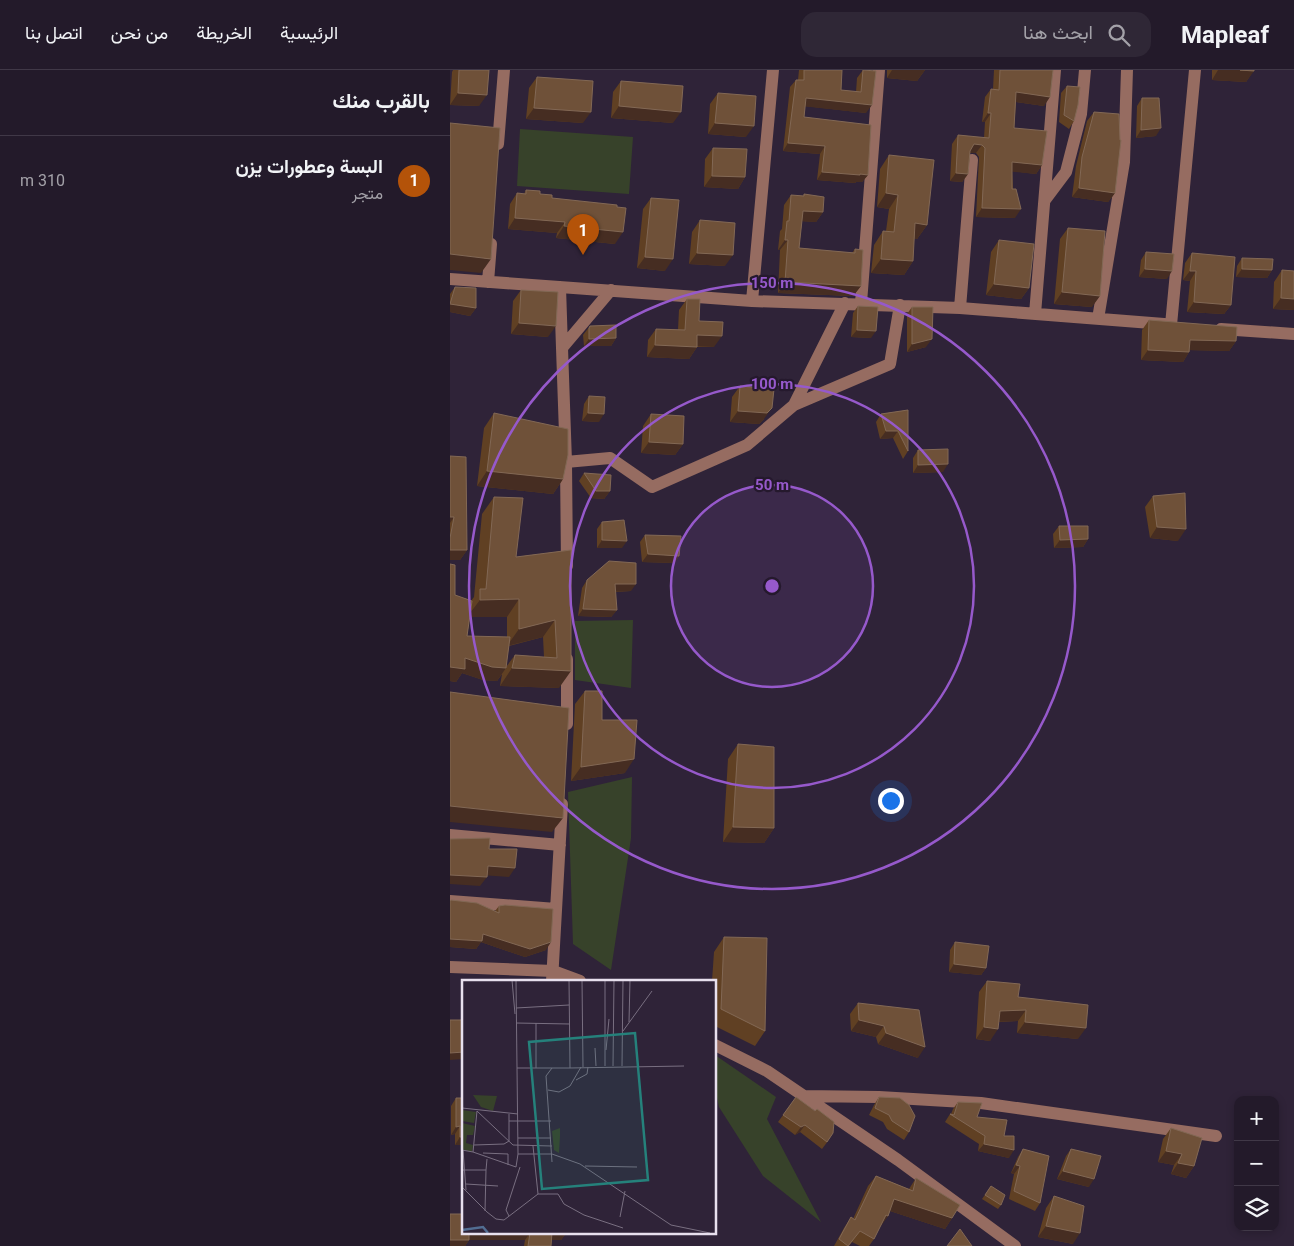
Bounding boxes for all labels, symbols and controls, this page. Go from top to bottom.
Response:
search box [801,12,1151,57]
text: ابحث هنا [1023,21,1093,44]
icon: search [1105,21,1133,49]
text: Mapleaf [1181,21,1269,49]
text: اتصل بنا [25,22,83,43]
text: من نحن [111,22,168,43]
text: الخريطة [196,22,252,43]
text: الرئيسية [280,22,338,43]
text: بالقرب منك [333,89,430,113]
text: البسة وعطورات يزن [235,155,383,178]
text: 310 m [20,171,65,190]
text: 1 [409,171,419,190]
text: متجر [352,184,383,203]
pin: 1 [567,214,599,255]
text: 150 m [751,274,793,292]
text: 100 m [751,375,793,393]
text: 50 m [755,476,789,494]
centre of rings [763,577,781,595]
your location [878,788,904,814]
inset map [462,980,716,1234]
map controls [1234,1096,1279,1231]
button: + [1234,1096,1279,1141]
button: − [1234,1141,1279,1186]
button: layers [1234,1186,1279,1231]

